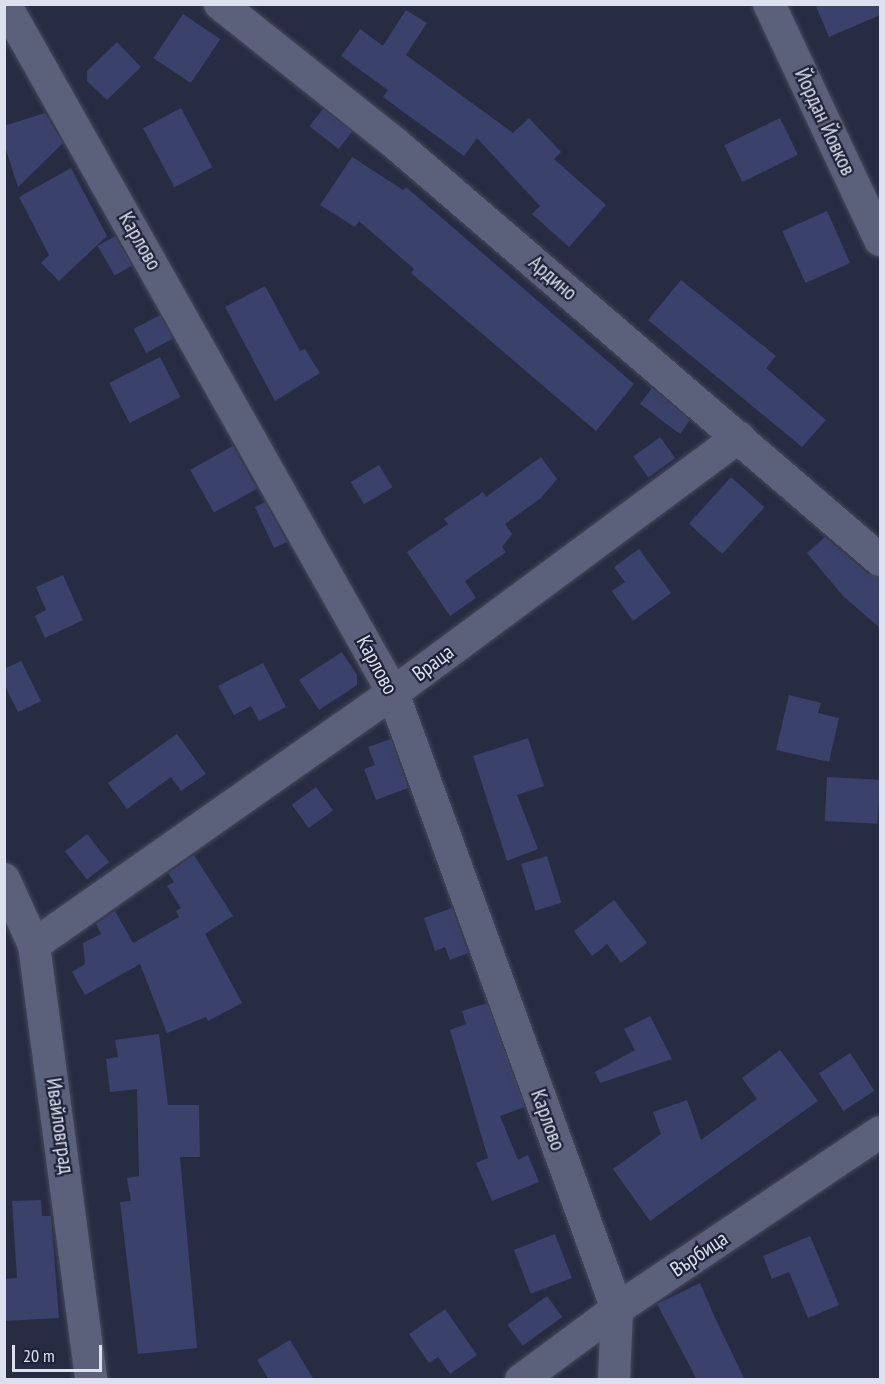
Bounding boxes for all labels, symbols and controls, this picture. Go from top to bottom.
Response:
street label: Йордан Йовков [789,64,861,180]
street label: Карлово [113,207,167,275]
street label: Ардино [524,250,582,306]
street label: Карлово [351,631,403,699]
street label: Враца [407,639,459,687]
street label: Ивайловград [41,1076,79,1176]
street label: Карлово [525,1086,571,1154]
street label: Върбица [666,1226,732,1282]
scale bar [15,1333,105,1371]
text: 20 m [23,1344,55,1367]

